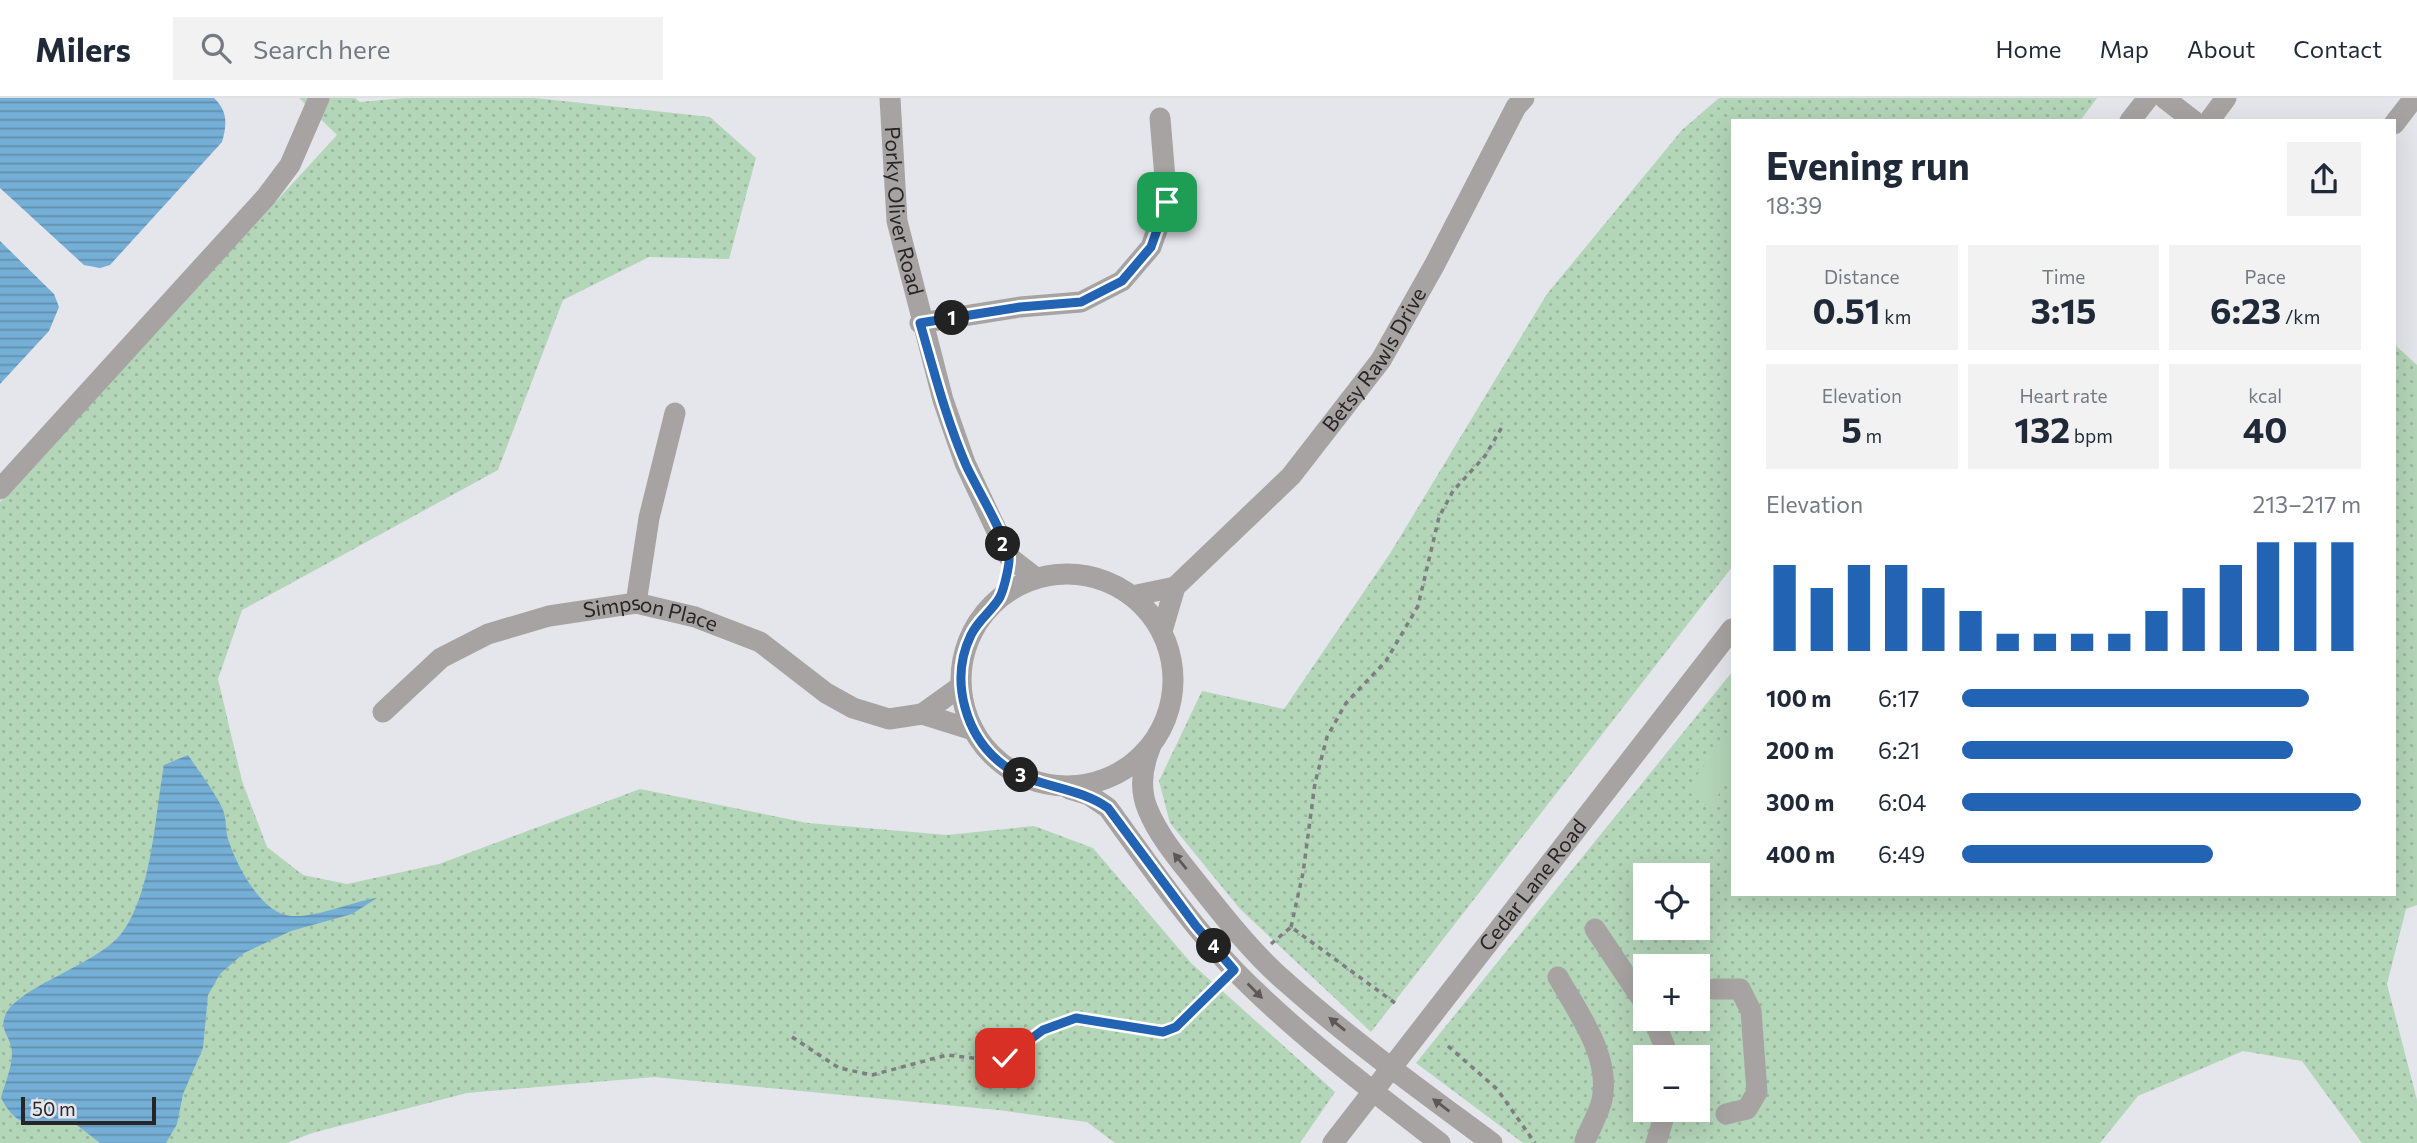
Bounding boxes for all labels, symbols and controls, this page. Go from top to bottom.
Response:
search box [173,17,663,80]
text: Milers [35,28,131,69]
icon: search [197,29,235,67]
text: Search here [253,33,390,64]
text: Home [1996,34,2062,63]
text: Map [2100,34,2149,63]
text: About [2187,34,2255,63]
text: Contact [2293,34,2382,63]
street label: Porky Oliver Road [881,126,930,298]
text: Evening run [1766,141,1970,188]
button: share [2287,142,2361,216]
pin [1137,172,1197,232]
icon: arrive [1148,183,1186,221]
text: 18:39 [1766,191,1822,219]
text: Distance [1824,265,1900,288]
text: Time [2042,265,2085,288]
text: Pace [2245,265,2286,288]
street label: Betsy Rawls Drive [1316,282,1430,436]
text: 0.51 [1812,288,1881,331]
text: 3:15 [2031,288,2096,331]
text: 6:23 [2210,288,2281,331]
pin: 1 [934,300,970,336]
text: km [1881,305,1911,328]
text: /km [2281,305,2320,328]
text: 1 [947,306,956,329]
text: Elevation [1822,384,1902,407]
text: Heart rate [2019,384,2108,407]
text: kcal [2248,384,2282,407]
text: 5 [1842,407,1862,450]
text: 132 [2014,407,2070,450]
text: 40 [2243,407,2288,450]
text: m [1862,424,1882,447]
text: bpm [2070,424,2113,447]
text: Elevation [1766,490,1863,518]
text: 213–217 m [2253,490,2361,518]
pin: 2 [986,526,1020,562]
text: 2 [997,532,1008,555]
street label: Simpson Place [581,588,722,636]
text: 100 m [1766,684,1831,712]
text: 6:17 [1878,684,1919,712]
text: 200 m [1766,736,1834,764]
text: 6:21 [1878,736,1920,764]
pin: 3 [1004,758,1038,792]
text: 3 [1015,763,1026,786]
text: 300 m [1766,788,1834,816]
text: 6:04 [1878,788,1926,816]
street label: Cedar Lane Road [1473,814,1591,956]
text: 400 m [1766,840,1835,868]
text: 6:49 [1878,840,1925,868]
one-way arrow [1173,852,1188,869]
map controls [1633,863,1710,1122]
button: locate [1633,863,1710,940]
pin: 4 [1196,928,1232,964]
text: 4 [1208,934,1219,957]
button: + [1633,954,1710,1031]
one-way arrow [1247,982,1263,999]
one-way arrow [1329,1017,1346,1032]
pin [975,1028,1035,1088]
icon: check [986,1039,1024,1077]
button: − [1633,1045,1710,1122]
scale bar [21,1094,156,1126]
text: 50 m [32,1097,76,1120]
one-way arrow [1432,1098,1450,1112]

